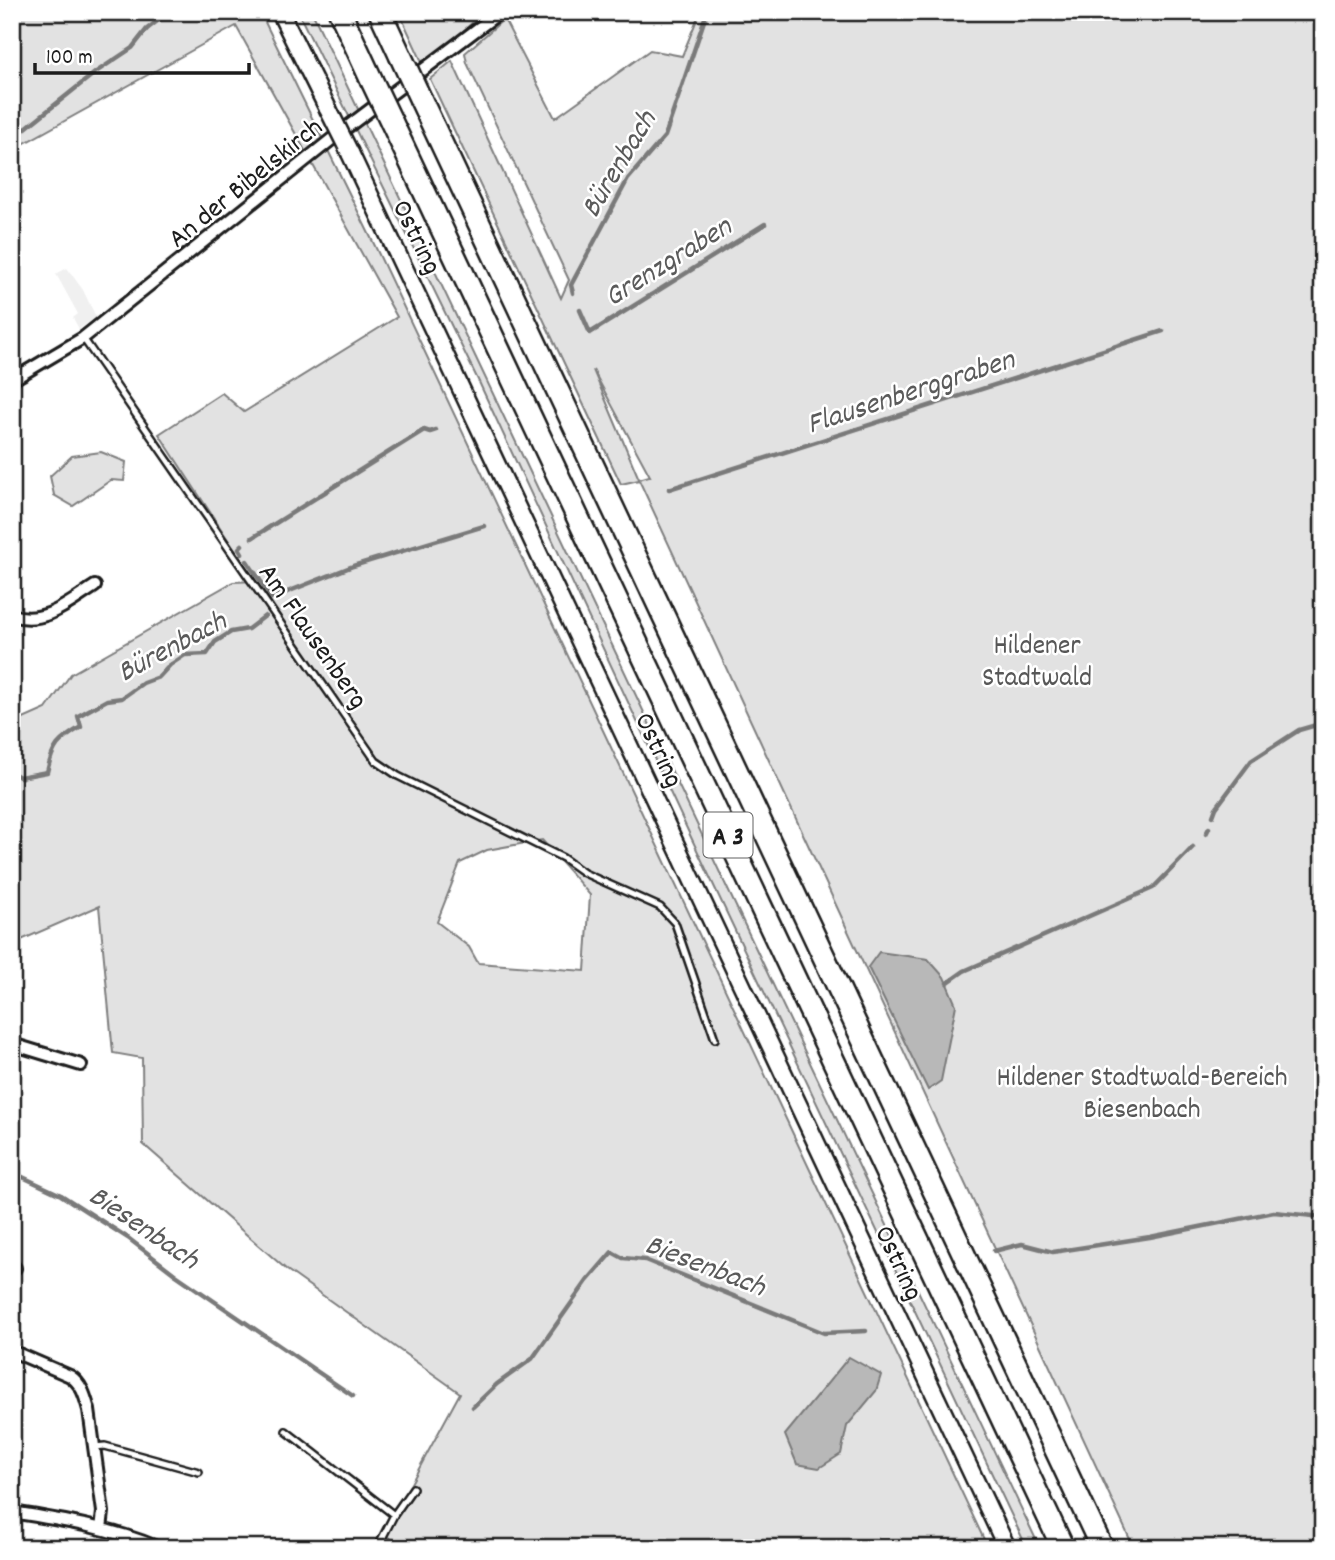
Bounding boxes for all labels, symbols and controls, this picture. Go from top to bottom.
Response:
scale bar [35,32,248,76]
text: 100 m [46,44,93,74]
water label: Bürenbach [572,103,670,227]
street label: An der Bibelskirch [161,110,333,260]
street label: Ostring [379,194,450,282]
water label: Grenzgraben [597,207,742,320]
water label: Flausenberggraben [802,340,1022,448]
street label: Am Flausenberg [246,557,376,719]
water label: Bürenbach [111,602,236,696]
park label: Hildener Stadtwald [982,628,1092,700]
street label: Ostring [622,707,691,795]
road number: A 3 [704,813,752,858]
park label: Hildener Stadtwald-Bereich Biesenbach [997,1060,1287,1132]
water label: Biesenbach [78,1177,208,1283]
street label: Ostring [862,1220,931,1308]
water label: Biesenbach [638,1226,772,1311]

